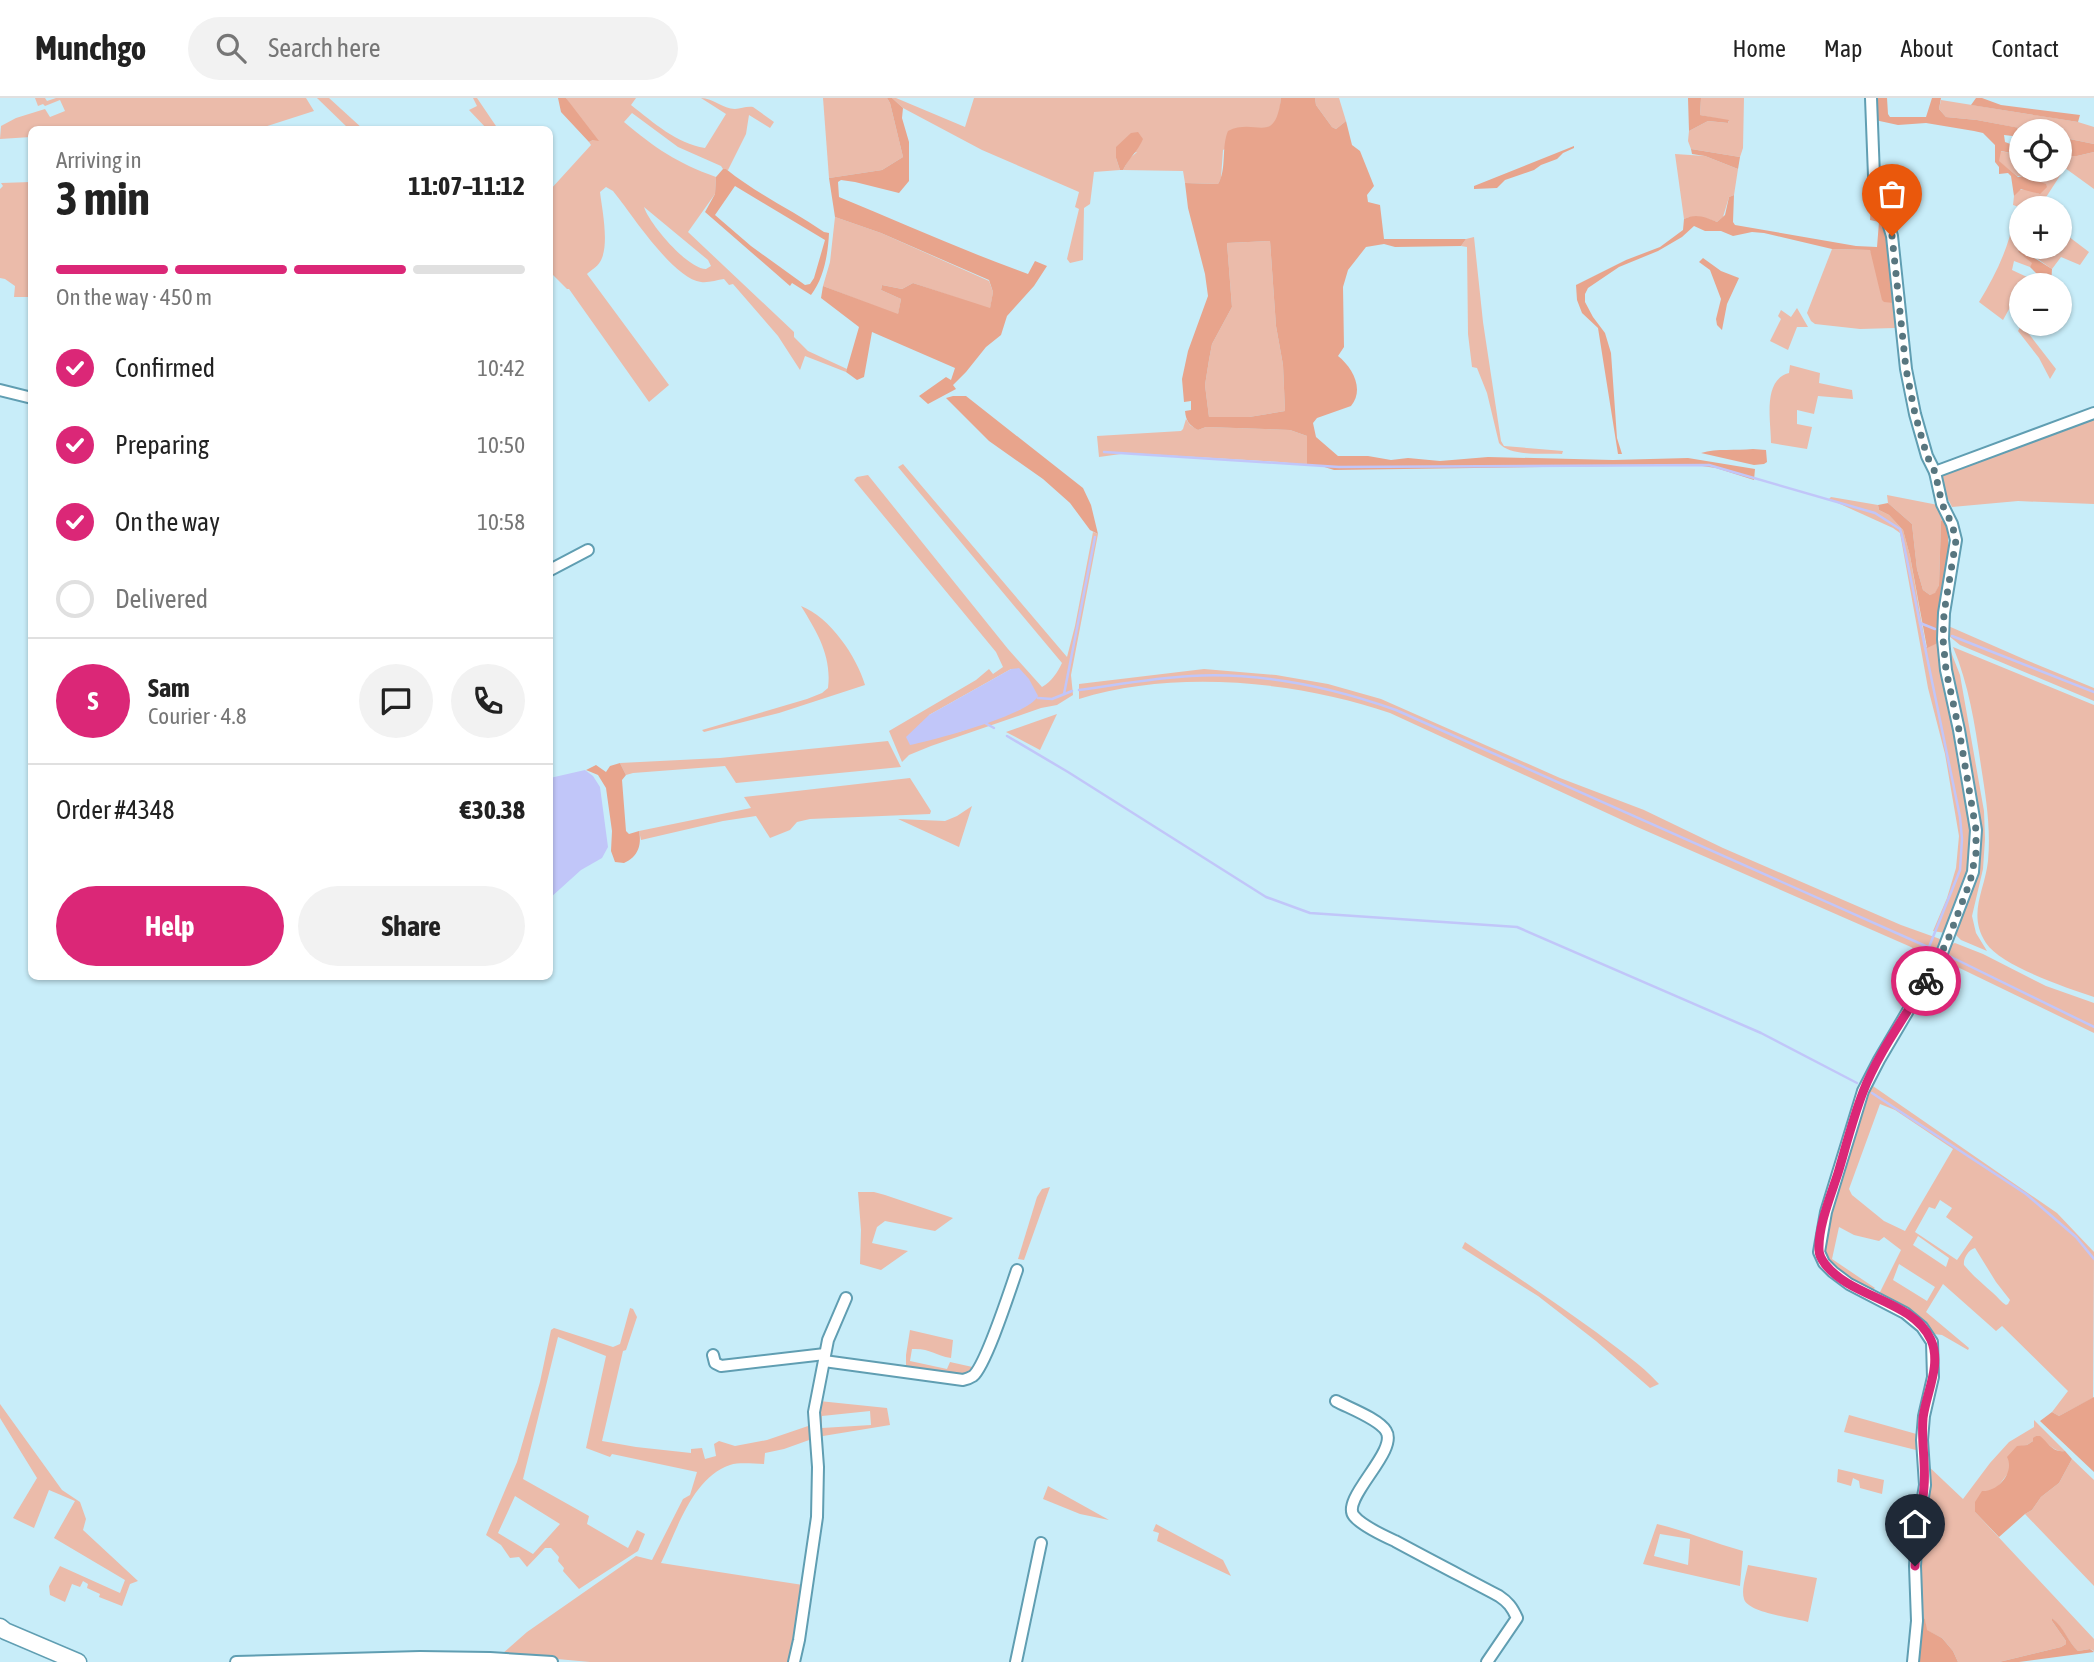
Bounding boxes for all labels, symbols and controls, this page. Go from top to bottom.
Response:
search box [188,17,678,80]
text: Munchgo [35,29,146,67]
icon: search [212,29,250,67]
text: Search here [268,33,380,63]
text: Home [1732,35,1786,62]
text: Map [1824,35,1862,62]
text: About [1900,35,1953,62]
text: Contact [1991,35,2059,62]
map controls [2009,119,2072,336]
button: locate [2009,119,2072,182]
text: Arriving in [56,147,142,173]
pin [1862,164,1922,236]
text: 11:07–11:12 [408,171,525,201]
text: 3 min [56,172,150,225]
icon: bag [1873,175,1911,213]
button: + [2009,196,2072,259]
button: − [2009,273,2072,336]
text: On the way · 450 m [56,284,212,310]
icon: check [56,349,94,387]
text: Confirmed [115,353,215,383]
text: 10:42 [477,355,525,381]
icon: check [56,426,94,464]
text: Preparing [115,430,209,460]
text: 10:50 [477,432,525,458]
icon: check [56,503,94,541]
text: On the way [115,507,220,537]
text: 10:58 [477,509,525,535]
text: Delivered [115,584,208,614]
button: chat [359,664,433,738]
button: phone [451,664,525,738]
text: Sam [148,673,190,703]
text: S [88,686,98,716]
text: Courier · 4.8 [148,703,247,729]
text: Order #4348 [56,795,175,825]
text: €30.38 [460,795,525,825]
button: Help [56,886,284,966]
button: Share [298,886,525,966]
courier [1891,946,1961,1016]
icon: bike [1907,962,1945,1000]
pin [1885,1494,1945,1566]
icon: home [1896,1505,1934,1543]

